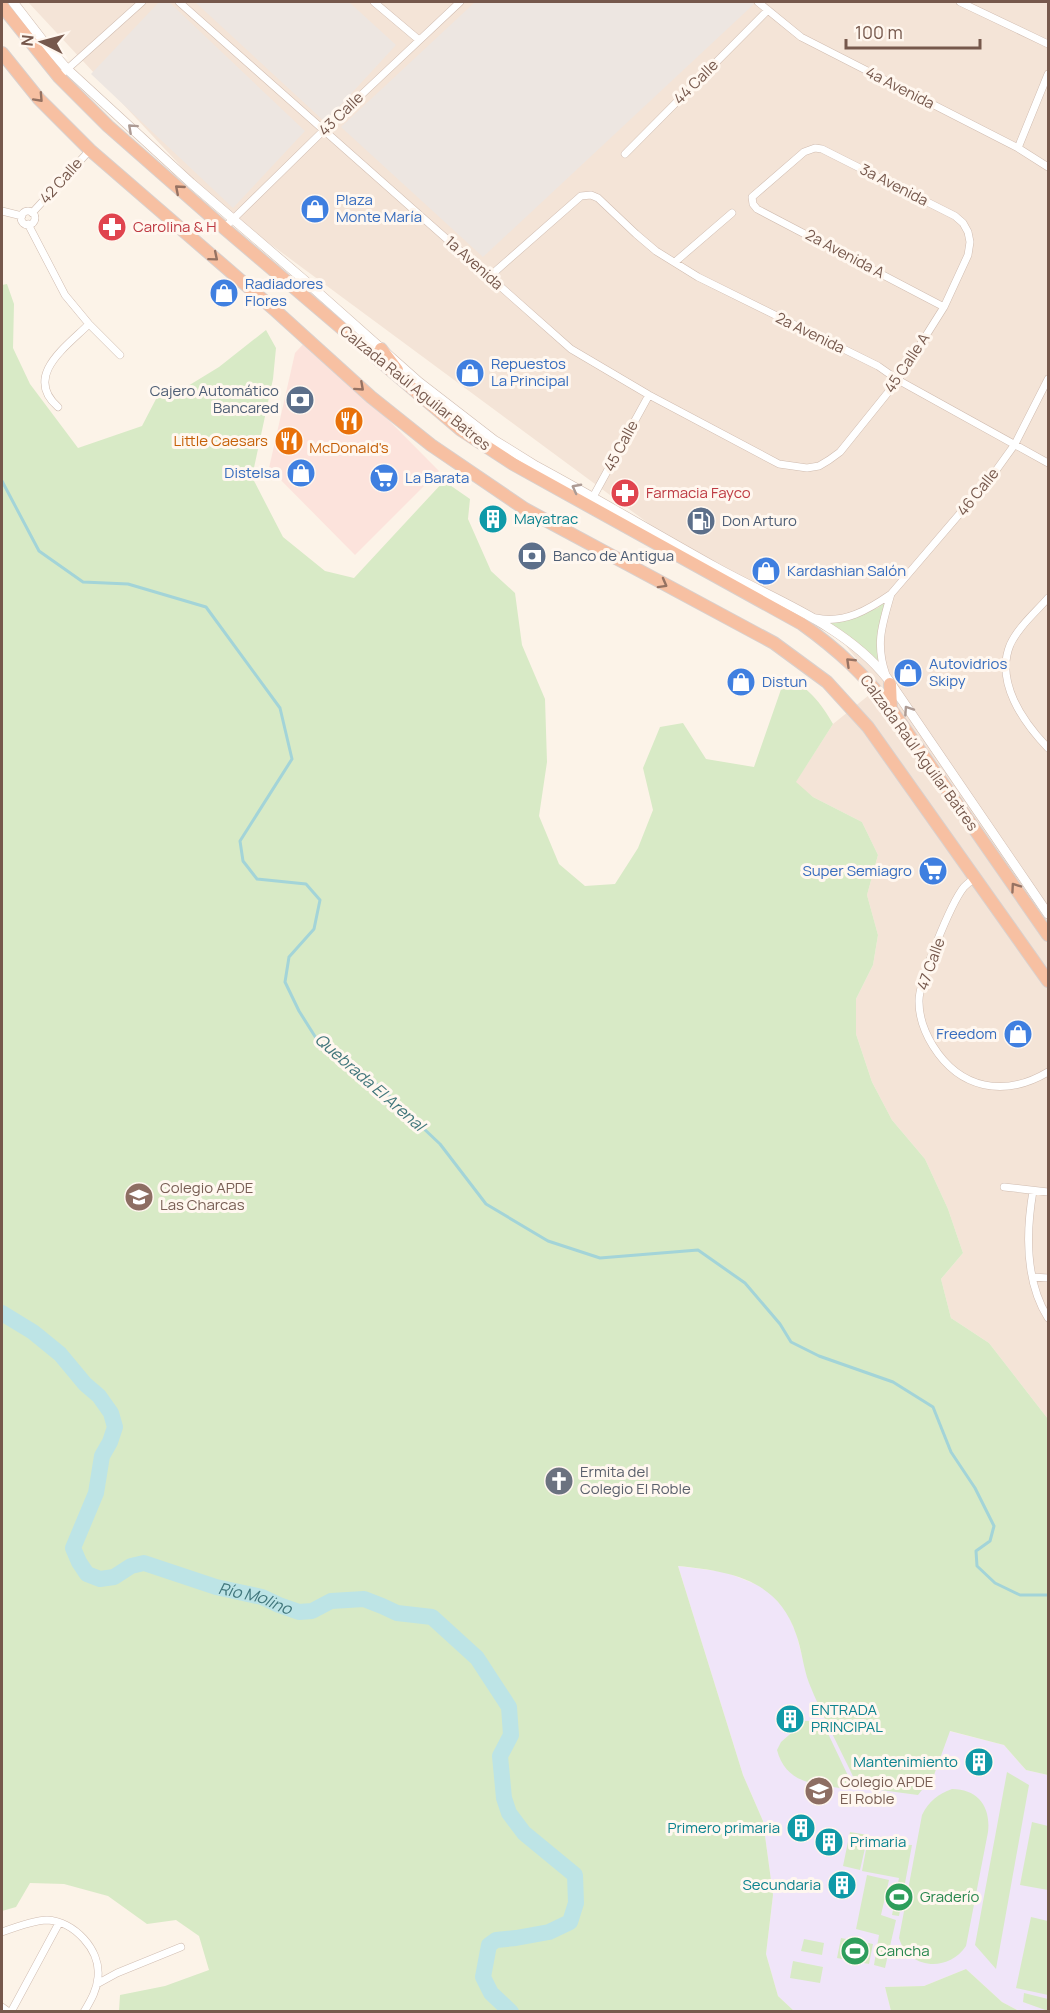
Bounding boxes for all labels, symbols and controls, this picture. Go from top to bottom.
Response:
north arrow [12,12,72,72]
scale bar [846,12,980,50]
text: 100 m [855,20,903,44]
text: N [16,34,39,47]
street label: 44 Calle [669,54,723,109]
street label: 4a Avenida [862,61,938,114]
street label: 43 Calle [314,87,368,140]
one-way arrow [32,92,43,102]
one-way arrow [128,124,138,135]
street label: 42 Calle [34,153,87,208]
street label: 3a Avenida [856,158,932,211]
one-way arrow [175,185,186,196]
place label: Plaza Monte María [336,189,422,227]
shop icon: Plaza Monte María [299,193,331,225]
pharmacy icon: Carolina & H [96,211,128,243]
place label: Carolina & H [133,216,216,237]
street label: 2a Avenida A [802,224,889,283]
street label: 1a Avenida [441,231,508,294]
one-way arrow [207,250,218,261]
place label: Radiadores Flores [245,273,323,311]
shop icon: Radiadores Flores [208,277,240,309]
street label: 2a Avenida [772,307,848,358]
street label: Calzada Raúl Aguilar Batres [336,320,495,455]
street label: 45 Calle A [879,328,935,397]
place label: Repuestos La Principal [491,353,569,391]
shop icon: Repuestos La Principal [454,357,486,389]
place label: Cajero Automático Bancared [150,380,279,418]
one-way arrow [353,380,364,391]
bank icon: Cajero Automático Bancared [284,384,316,416]
restaurant icon: McDonald's [333,405,365,437]
street label: 45 Calle [598,416,643,475]
restaurant icon: Little Caesars [273,425,305,457]
place label: Little Caesars [173,430,268,451]
place label: McDonald's [309,437,389,458]
shop icon: Distelsa [285,457,317,489]
place label: Distelsa [224,462,280,483]
supermarket icon: La Barata [368,462,400,494]
street label: 46 Calle [952,463,1004,520]
place label: La Barata [405,467,469,488]
pharmacy icon: Farmacia Fayco [609,477,641,509]
place label: Farmacia Fayco [646,482,751,503]
one-way arrow [571,483,582,495]
building icon: Mayatrac [477,503,509,535]
fuel station icon: Don Arturo [685,505,717,537]
place label: Mayatrac [514,508,578,529]
place label: Don Arturo [722,510,797,531]
bank icon: Banco de Antigua [516,540,548,572]
place label: Banco de Antigua [553,545,674,566]
shop icon: Kardashian Salón [750,555,782,587]
place label: Kardashian Salón [787,560,906,581]
one-way arrow [657,577,668,588]
place label: Autovidrios Skipy [929,653,1007,691]
shop icon: Autovidrios Skipy [892,657,924,689]
one-way arrow [847,658,857,669]
shop icon: Distun [725,666,757,698]
street label: Calzada Raúl Aguilar Batres [856,670,983,835]
place label: Distun [762,671,807,692]
one-way arrow [904,706,915,717]
supermarket icon: Super Semiagro [917,855,949,887]
place label: Super Semiagro [802,860,912,881]
one-way arrow [1011,882,1022,893]
street label: 47 Calle [911,935,950,993]
shop icon: Freedom [1002,1018,1034,1050]
place label: Freedom [936,1023,997,1044]
water label: Quebrada El Arenal [310,1028,431,1137]
place label: Colegio APDE Las Charcas [160,1177,253,1215]
school or university icon: Colegio APDE Las Charcas [123,1181,155,1213]
place label: Ermita del Colegio El Roble [580,1461,691,1499]
church icon: Ermita del Colegio El Roble [543,1465,575,1497]
water label: Río Molino [216,1577,296,1620]
place label: ENTRADA PRINCIPAL [811,1699,883,1737]
building icon: ENTRADA PRINCIPAL [774,1703,806,1735]
building icon: Mantenimiento [963,1746,995,1778]
place label: Mantenimiento [853,1751,958,1772]
place label: Colegio APDE El Roble [840,1771,933,1809]
school or university icon: Colegio APDE El Roble [803,1775,835,1807]
building icon: Primero primaria [785,1812,817,1844]
place label: Primero primaria [667,1817,780,1838]
building icon: Primaria [813,1826,845,1858]
place label: Primaria [850,1831,906,1852]
building icon: Secundaria [826,1869,858,1901]
place label: Secundaria [742,1874,821,1895]
sports icon: Graderío [883,1881,915,1913]
place label: Graderío [920,1886,980,1907]
sports icon: Cancha [839,1935,871,1967]
place label: Cancha [876,1940,929,1961]

